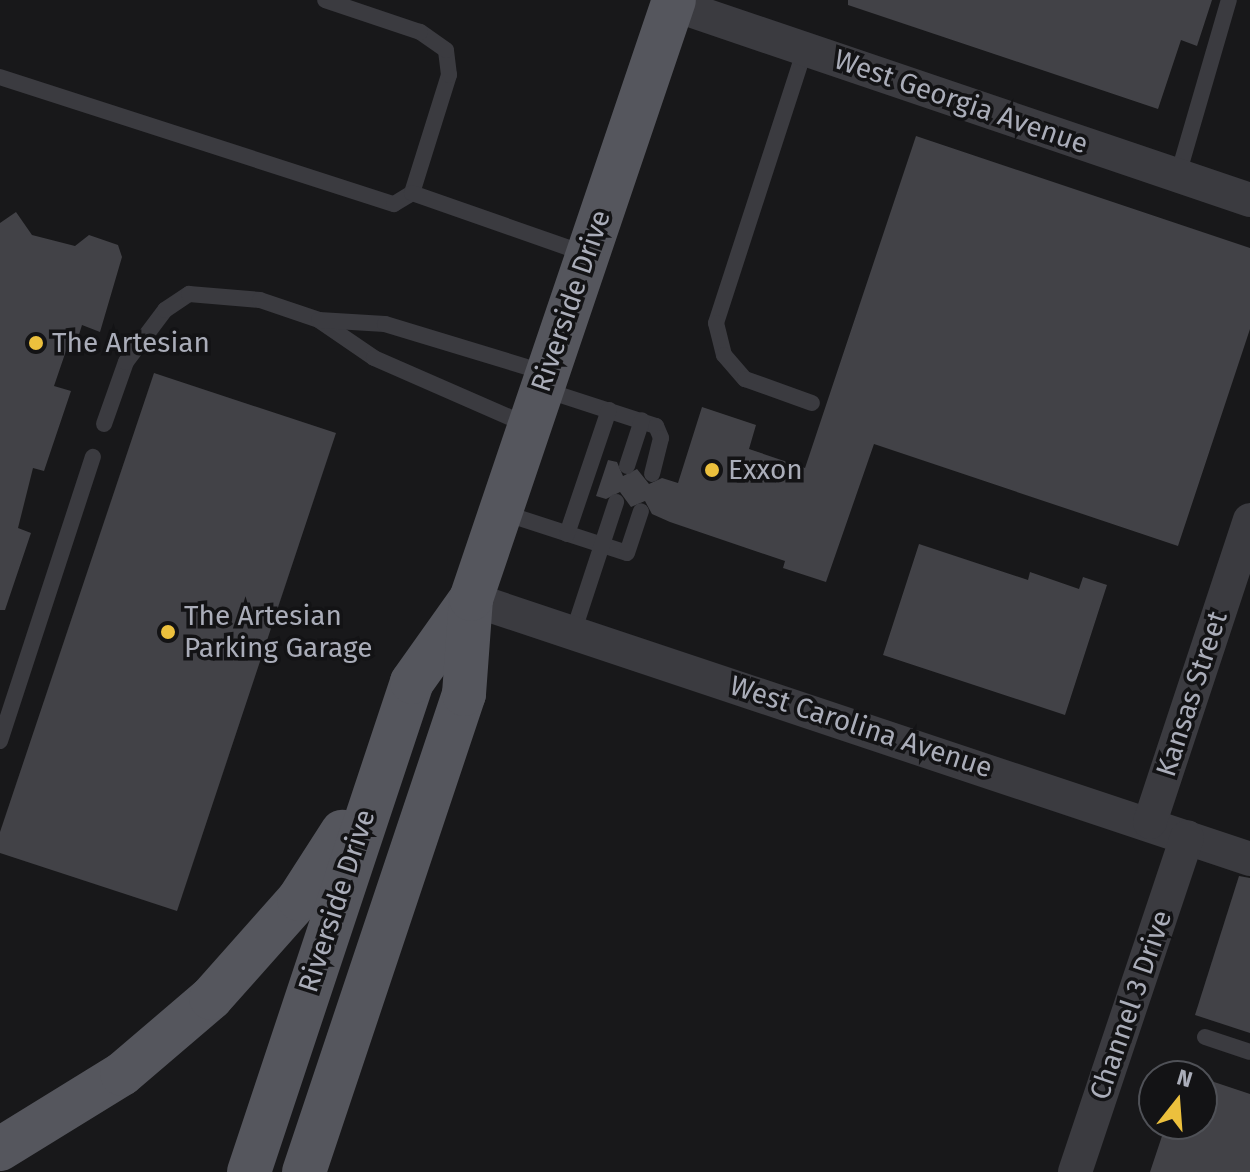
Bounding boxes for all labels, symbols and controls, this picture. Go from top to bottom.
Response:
street label: West Georgia Avenue [830,43,1092,161]
street label: Riverside Drive [524,206,618,396]
place label: The Artesian [52,326,210,360]
marker: The Artesian [27,334,45,352]
place label: Exxon [728,453,803,487]
marker: Exxon [703,461,721,479]
place label: The Artesian Parking Garage [184,599,372,665]
street label: Kansas Street [1149,607,1235,781]
marker: The Artesian Parking Garage [159,623,177,641]
street label: West Carolina Avenue [726,669,996,785]
street label: Riverside Drive [292,805,382,997]
street label: Channel 3 Drive [1083,906,1179,1104]
north arrow [1138,1060,1218,1140]
text: N [1174,1063,1196,1094]

